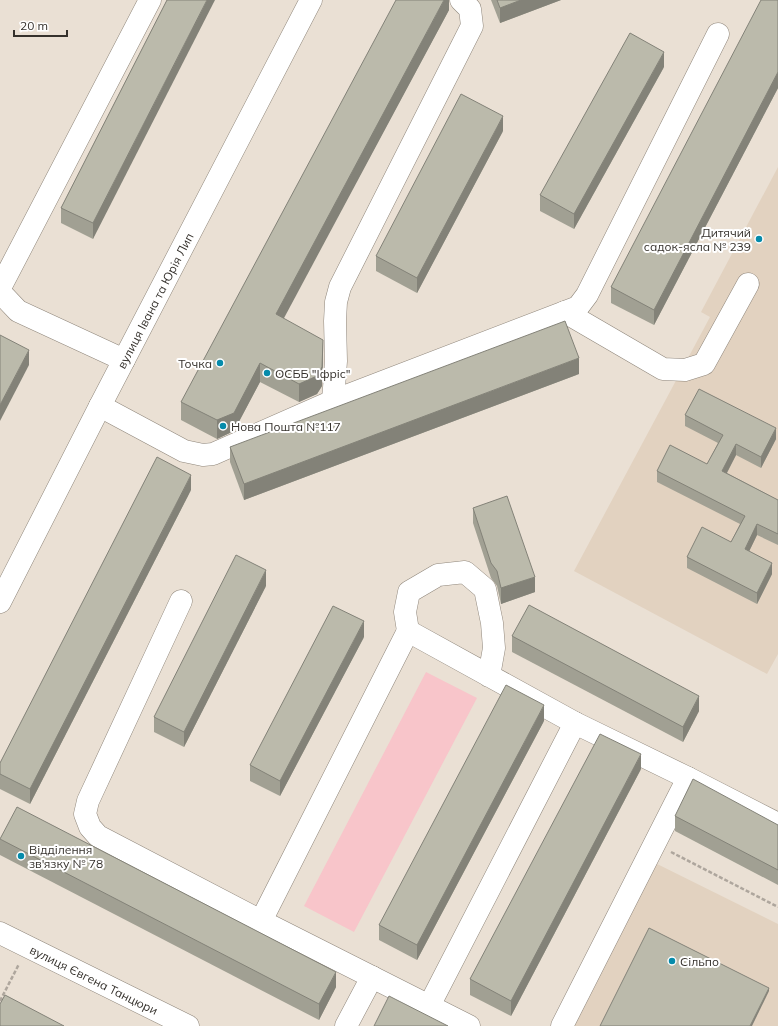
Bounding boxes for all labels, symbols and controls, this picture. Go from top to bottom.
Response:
scale bar [14,12,67,38]
text: 20 m [20,18,48,33]
place label: Дитячий садок-ясла № 239 [644,225,751,254]
street label: вулиця Івана та Юрія Лип [113,230,196,371]
marker: Дитячий садок-ясла № 239 [754,234,764,244]
place label: Точка [178,356,212,371]
marker: Точка [215,358,225,368]
place label: ОСББ "Іфріс" [275,366,351,381]
marker: ОСББ "Іфріс" [262,368,272,378]
place label: Нова Пошта №117 [231,419,341,434]
marker: Нова Пошта №117 [218,421,228,431]
place label: Відділення зв'язку № 78 [29,842,103,871]
marker: Відділення зв'язку № 78 [16,851,26,861]
street label: вулиця Євгена Танцюри [28,942,161,1018]
place label: Сільпо [680,954,719,969]
marker: Сільпо [667,956,677,966]

